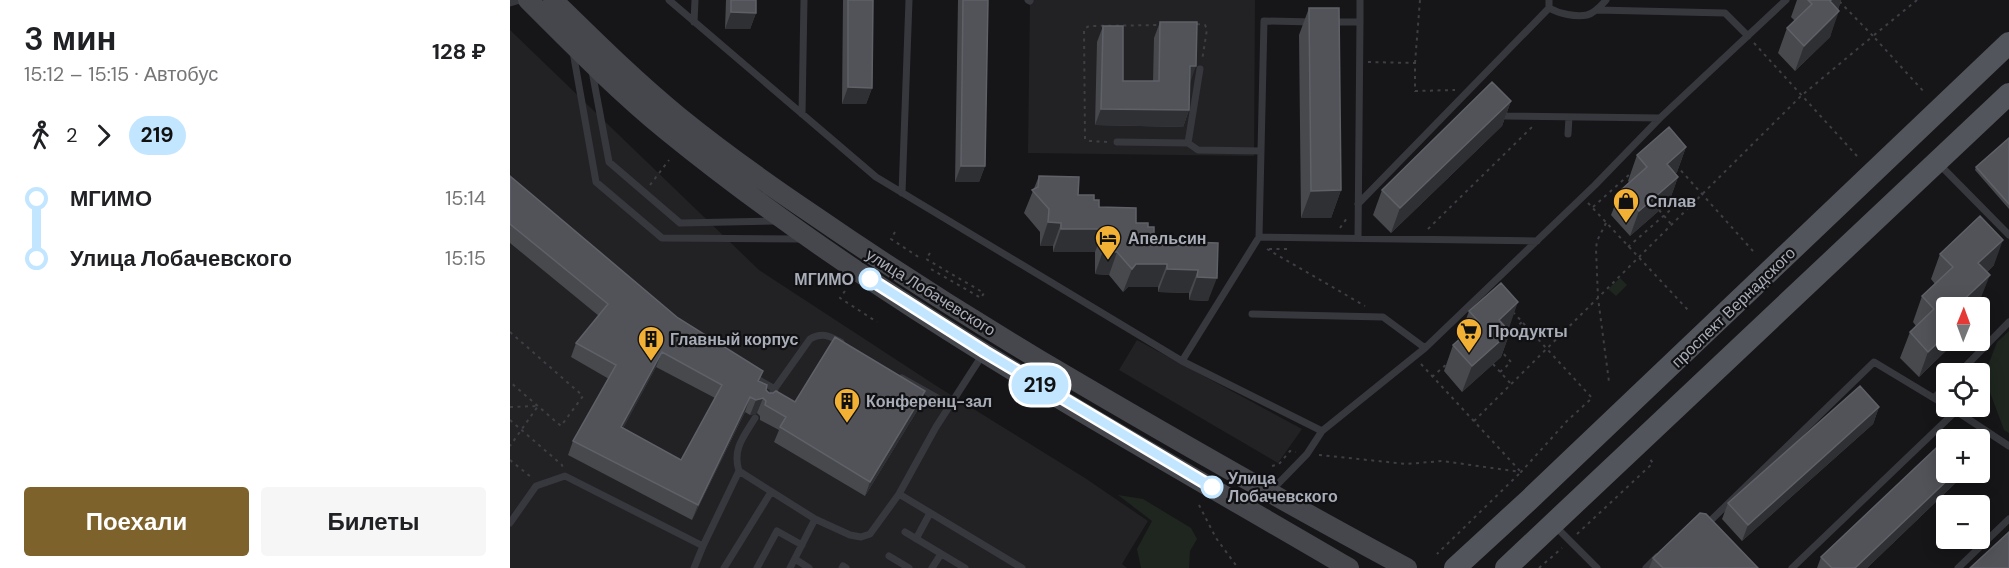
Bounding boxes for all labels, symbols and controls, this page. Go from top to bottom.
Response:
text: 3 мин [24,17,116,60]
text: 128 ₽ [432,37,486,66]
text: 15:12 – 15:15 · Автобус [24,61,218,87]
icon: walk [24,119,57,152]
icon: forward [87,119,120,152]
text: 219 [141,121,174,149]
text: 2 [66,122,78,148]
text: МГИМО [70,184,152,213]
text: 15:14 [445,185,486,211]
shop icon: Сплав [1611,186,1641,224]
place label: Сплав [1646,191,1696,212]
hotel icon: Апельсин [1093,223,1123,261]
place label: Апельсин [1128,228,1207,249]
street label: проспект Вернадского [1667,243,1800,372]
text: Улица Лобачевского [70,244,292,273]
street label: улица Лобачевского [862,244,1000,341]
text: 15:15 [445,245,486,271]
marker: МГИМО [859,268,881,290]
place label: МГИМО [794,269,854,290]
north arrow [1936,297,1990,351]
map controls [1936,297,1990,549]
supermarket icon: Продукты [1454,316,1484,354]
place label: Продукты [1488,321,1568,342]
building icon: Главный корпус [636,324,666,362]
place label: Главный корпус [670,329,799,350]
button: locate [1936,363,1990,417]
line badge: 219 [1006,366,1074,404]
text: 219 [1023,371,1057,399]
building icon: Конференц-зал [832,386,862,424]
place label: Конференц-зал [866,391,992,412]
button: + [1936,429,1990,483]
place label: Улица Лобачевского [1228,468,1338,507]
marker: Улица Лобачевского [1201,476,1223,498]
button: Поехали [24,487,249,556]
button: Билеты [261,487,486,556]
button: − [1936,495,1990,549]

